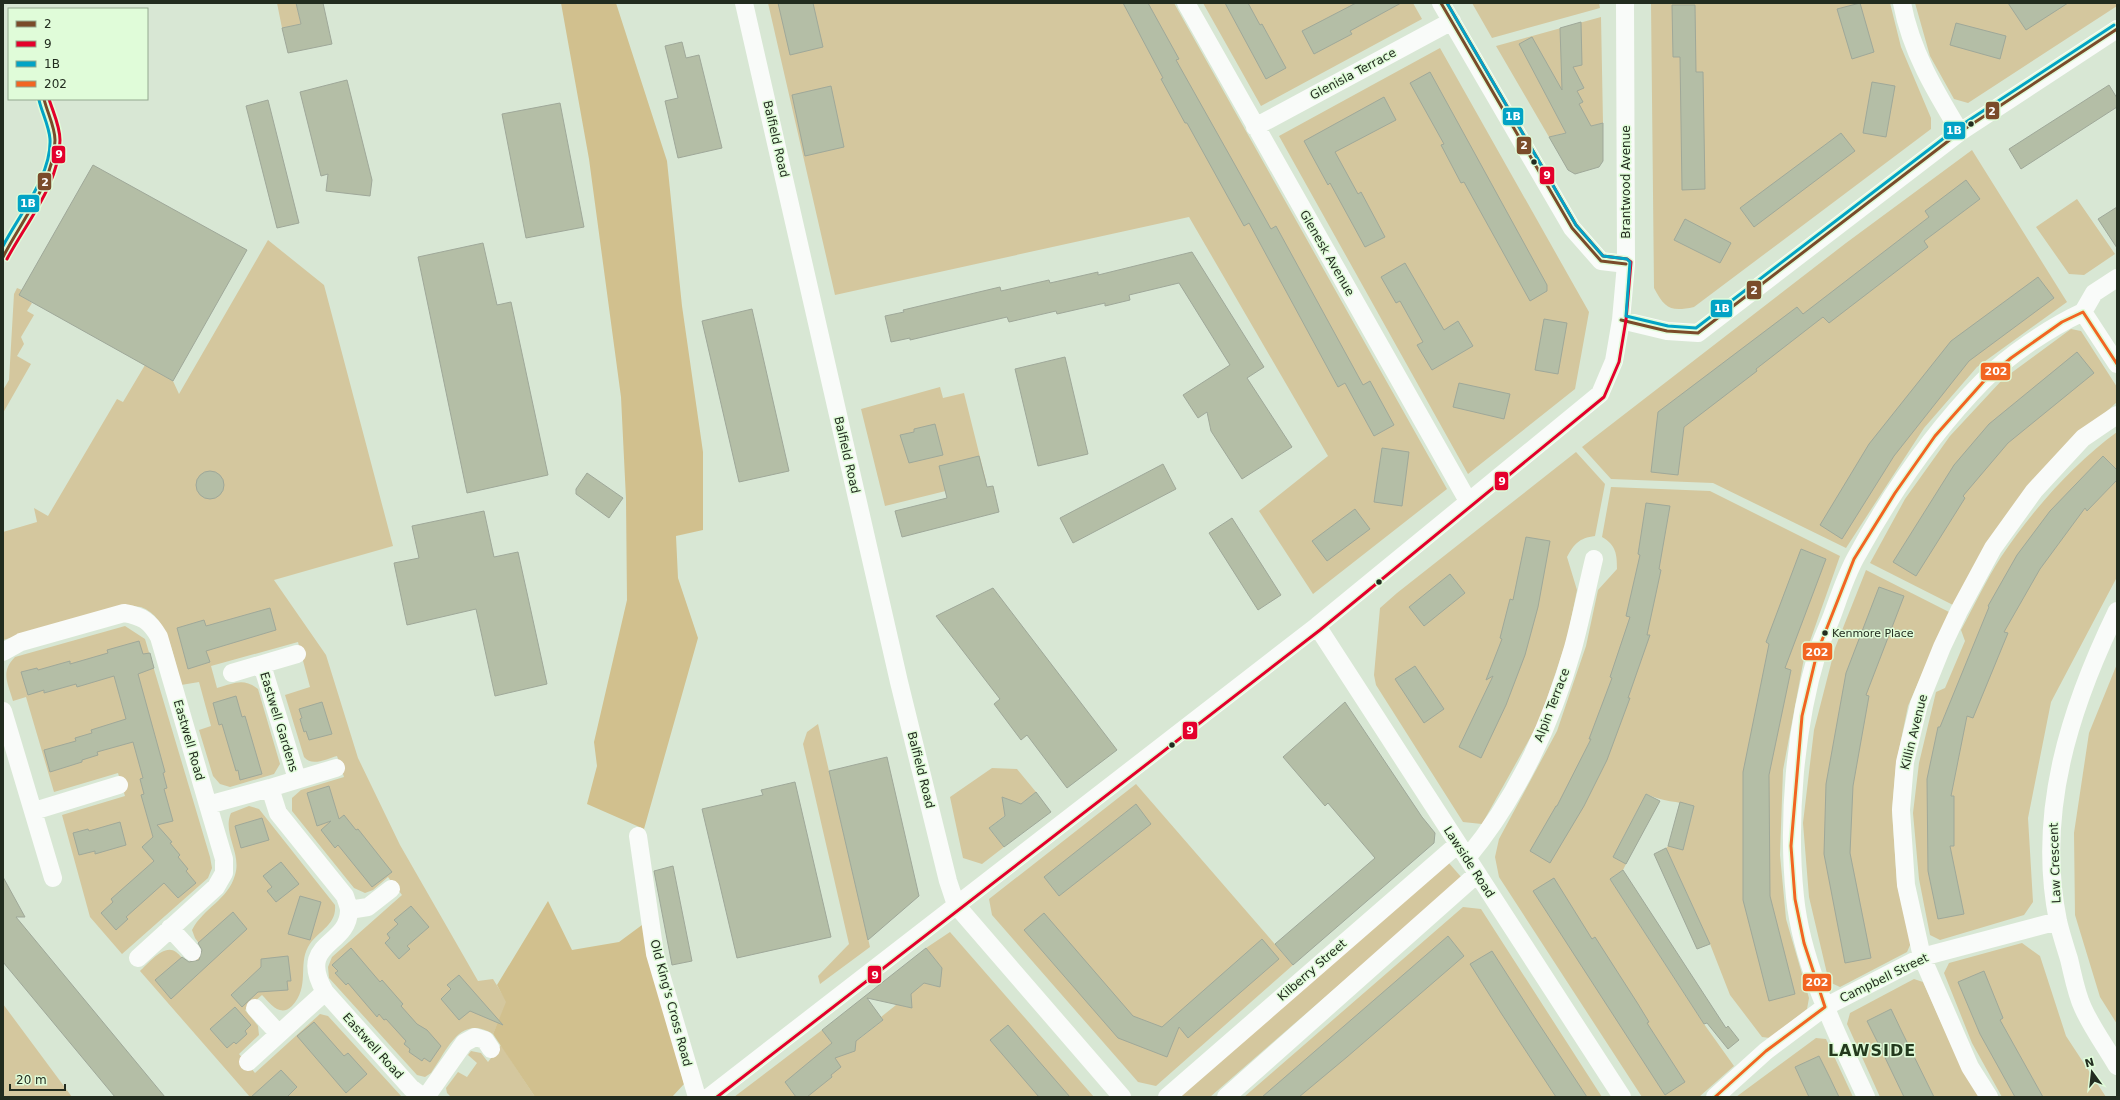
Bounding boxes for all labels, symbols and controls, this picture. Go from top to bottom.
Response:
legend [8,8,148,100]
text: 2 [44,17,52,31]
text: 9 [44,37,52,51]
street label: Glenisla Terrace [1308,45,1398,103]
text: 1B [44,57,60,71]
text: 202 [44,77,67,91]
street label: Balfield Road [760,99,792,179]
line badge: 2 [1985,101,2000,120]
text: 2 [1988,105,1996,118]
line badge: 1B [1502,107,1524,126]
text: 1B [1505,110,1521,123]
unlabelled marker [1966,119,1976,129]
line badge: 1B [1943,121,1966,140]
text: 1B [1946,124,1962,137]
street label: Brantwood Avenue [1619,125,1633,239]
line badge: 2 [1516,136,1532,155]
text: 2 [1520,139,1528,152]
line badge: 9 [51,145,66,164]
text: 9 [55,148,63,161]
unlabelled marker [1529,157,1539,167]
line badge: 9 [1539,166,1555,185]
text: 9 [1543,169,1551,182]
line badge: 2 [37,172,52,191]
text: 2 [41,176,49,189]
line badge: 1B [17,194,40,213]
text: 1B [20,197,36,210]
street label: Glenesk Avenue [1297,208,1357,298]
line badge: 2 [1746,280,1762,300]
text: 2 [1750,284,1758,297]
line badge: 1B [1710,299,1733,318]
text: 1B [1714,302,1730,315]
line badge: 202 [1980,362,2011,381]
text: 202 [1985,365,2007,378]
street label: Balfield Road [831,415,863,495]
line badge: 9 [1494,471,1509,491]
text: 9 [1498,475,1506,488]
unlabelled marker [1374,577,1384,587]
place label: Kenmore Place [1832,627,1914,640]
marker: Kenmore Place [1820,628,1830,638]
line badge: 202 [1802,642,1833,661]
text: 202 [1806,646,1828,659]
street label: Alpin Terrace [1532,666,1572,744]
street label: Eastwell Gardens [257,670,301,774]
street label: Killin Avenue [1898,693,1930,771]
street label: Eastwell Road [171,698,207,782]
line badge: 9 [1182,721,1198,740]
text: 9 [1186,724,1194,737]
street label: Balfield Road [905,730,937,810]
unlabelled marker [1167,740,1177,750]
street label: Law Crescent [2047,822,2063,904]
street label: Lawside Road [1441,824,1497,900]
street label: Kilberry Street [1275,936,1349,1004]
street label: Old King's Cross Road [647,938,695,1068]
street label: Campbell Street [1837,950,1931,1006]
line badge: 9 [867,965,882,984]
text: 9 [871,969,879,982]
line badge: 202 [1802,973,1832,992]
text: 202 [1806,976,1828,989]
street label: Eastwell Road [340,1010,406,1082]
district label: LAWSIDE [1828,1041,1916,1060]
north arrow [2072,1052,2112,1092]
text: N [2083,1055,2096,1070]
scale bar [10,1066,65,1092]
text: 20 m [16,1073,47,1087]

